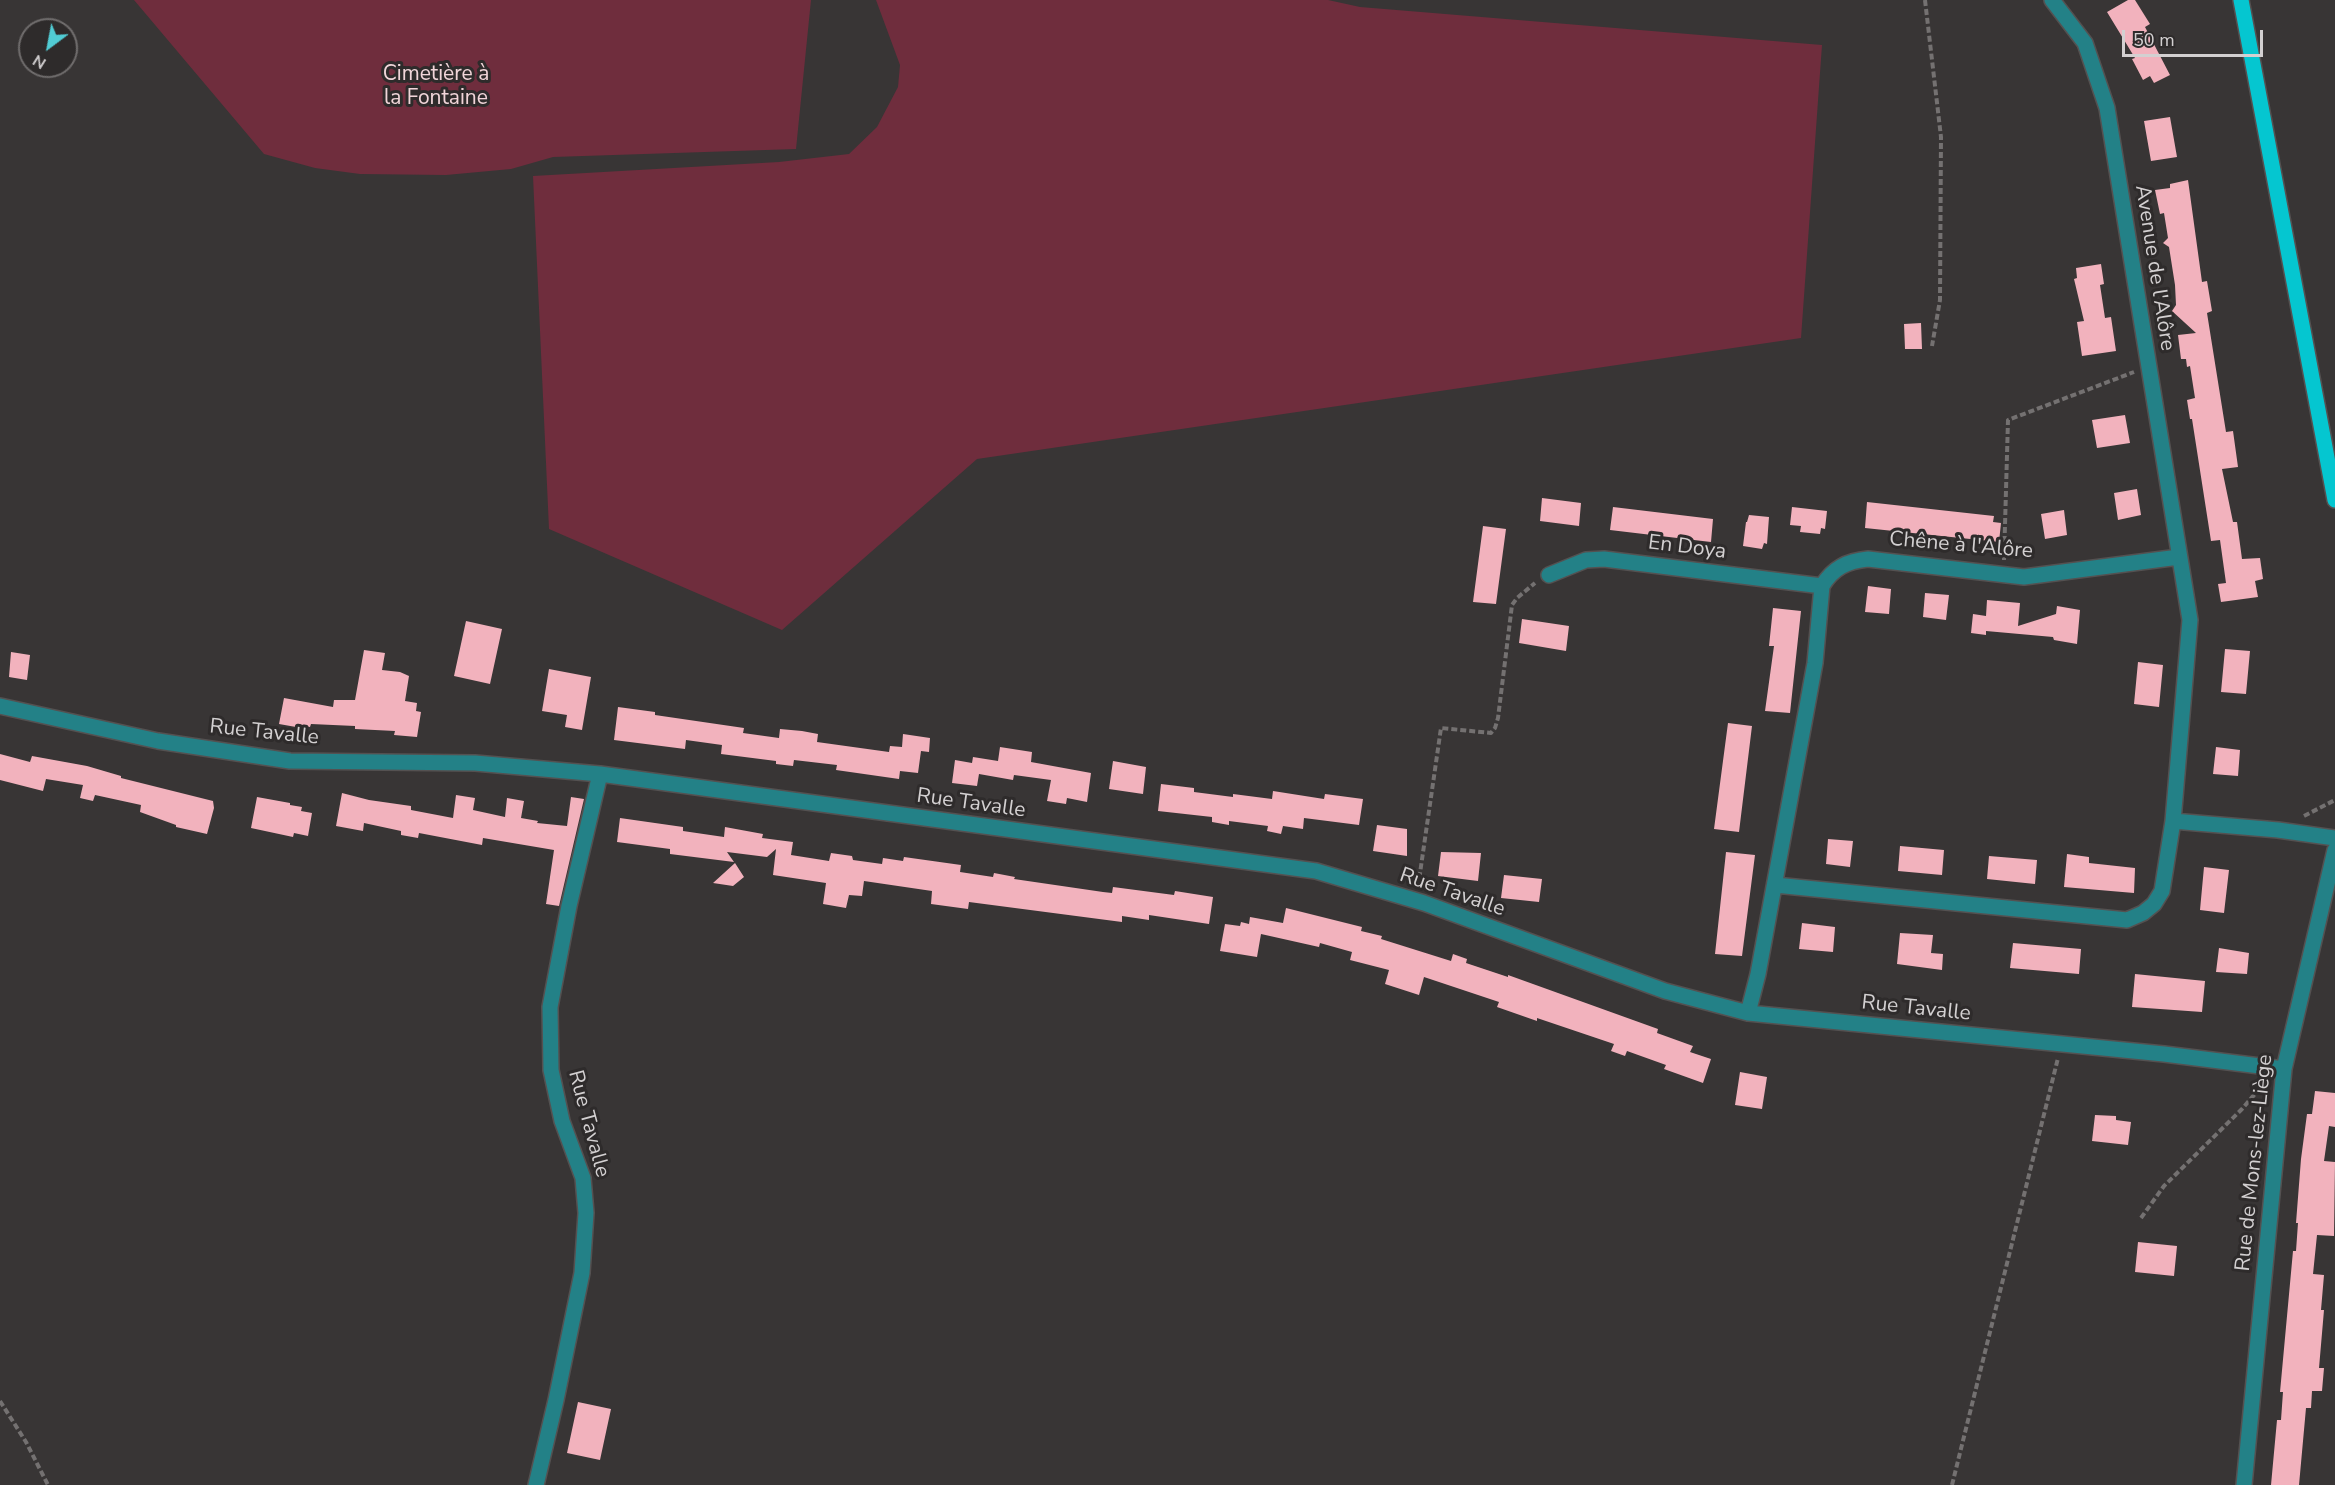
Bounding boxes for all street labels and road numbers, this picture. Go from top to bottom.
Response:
street label: Avenue de l'Alôre [2128,183,2180,353]
street label: Chêne à l'Alôre [1888,527,2034,565]
street label: En Doya [1647,531,1727,565]
street label: Rue Tavalle [208,715,320,751]
street label: Rue Tavalle [915,784,1027,824]
street label: Rue Tavalle [1396,863,1508,923]
street label: Rue Tavalle [1860,991,1972,1027]
street label: Rue de Mons-lez-Liège [2231,1053,2279,1273]
street label: Rue Tavalle [562,1068,614,1180]

